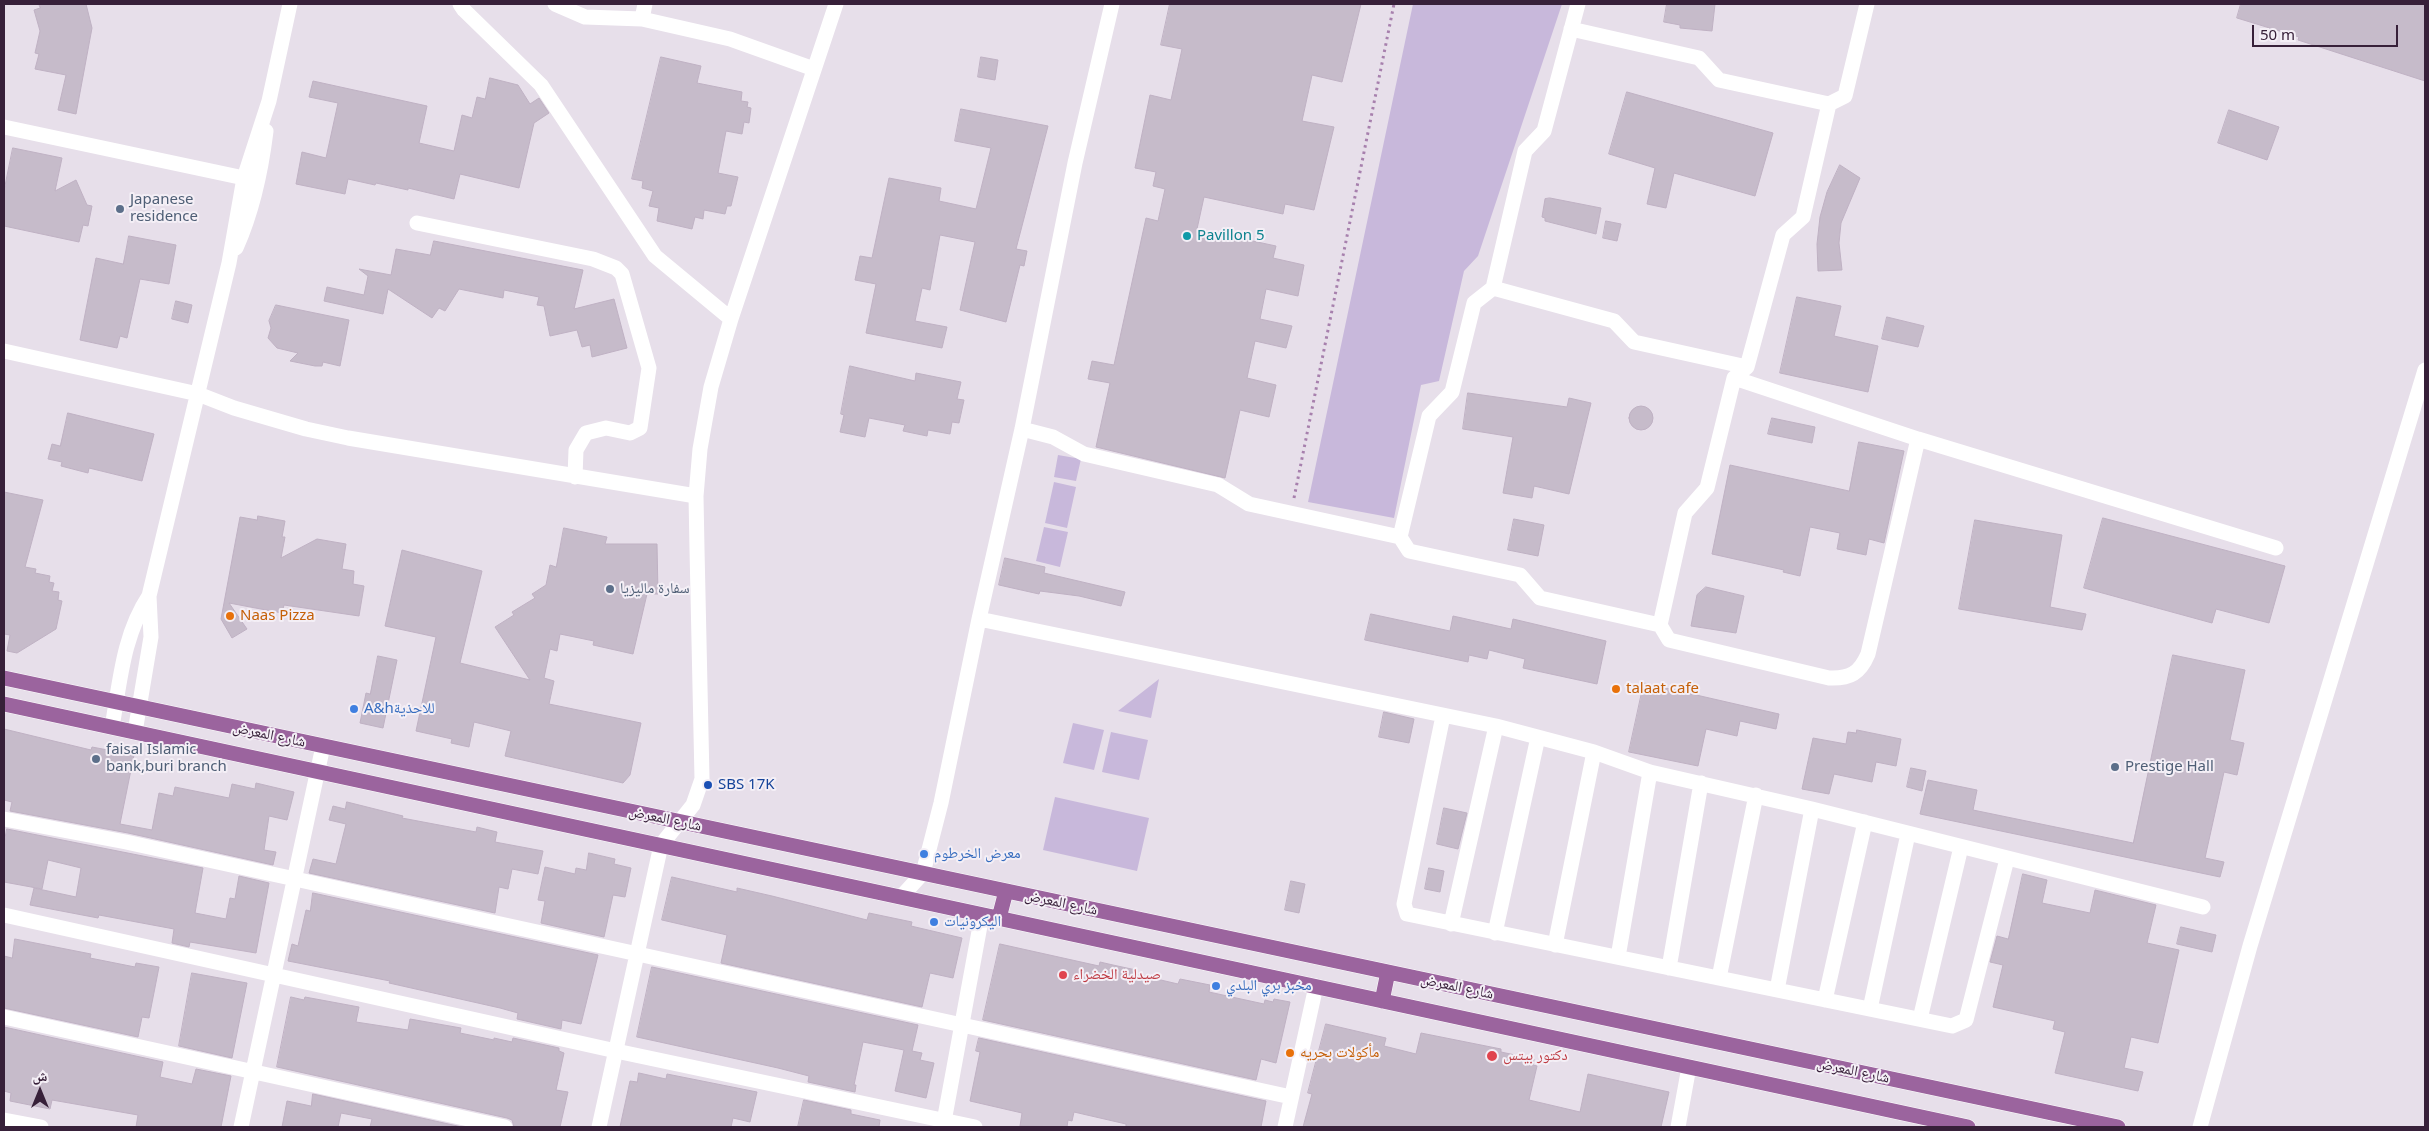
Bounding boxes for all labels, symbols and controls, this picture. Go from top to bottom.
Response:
scale bar [2254,15,2400,47]
text: 50 m [2260,24,2295,44]
place label: Japanese residence [130,191,198,226]
marker: Japanese residence [114,203,126,215]
place label: Pavillon 5 [1197,227,1265,245]
marker: Pavillon 5 [1181,230,1193,242]
place label: سفارة ماليزيا [620,580,689,598]
marker: سفارة ماليزيا [604,583,616,595]
place label: Naas Pizza [240,607,315,625]
marker: Naas Pizza [224,610,236,622]
place label: talaat cafe [1626,680,1699,698]
marker: talaat cafe [1610,683,1622,695]
place label: A&hللاحذية [364,700,435,718]
marker: A&hللاحذية [348,703,360,715]
street label: شارع المعرض [231,718,307,752]
place label: faisal Islamic bank,buri branch [106,741,227,776]
marker: faisal Islamic bank,buri branch [90,753,102,765]
place label: Prestige Hall [2125,758,2214,776]
marker: Prestige Hall [2109,761,2121,773]
place label: SBS 17K [718,776,775,794]
marker: SBS 17K [702,779,714,791]
street label: شارع المعرض [627,802,703,836]
place label: معرض الخرطوم [934,845,1021,863]
marker: معرض الخرطوم [918,848,930,860]
street label: شارع المعرض [1023,886,1099,920]
place label: اليكرونيات [944,913,1001,931]
marker: اليكرونيات [928,916,940,928]
place label: صيدلية الخضراء [1073,966,1161,984]
marker: صيدلية الخضراء [1057,969,1069,981]
street label: شارع المعرض [1419,970,1495,1004]
place label: مخبز بري البلدي [1226,977,1312,995]
marker: مخبز بري البلدي [1210,980,1222,992]
place label: مأكولات بحريه [1300,1044,1379,1062]
marker: مأكولات بحريه [1284,1047,1296,1059]
place label: دكتور بيتس [1503,1047,1568,1065]
marker: دكتور بيتس [1485,1049,1499,1063]
street label: شارع المعرض [1815,1054,1891,1088]
north arrow [15,1066,65,1116]
text: ش [33,1066,47,1085]

